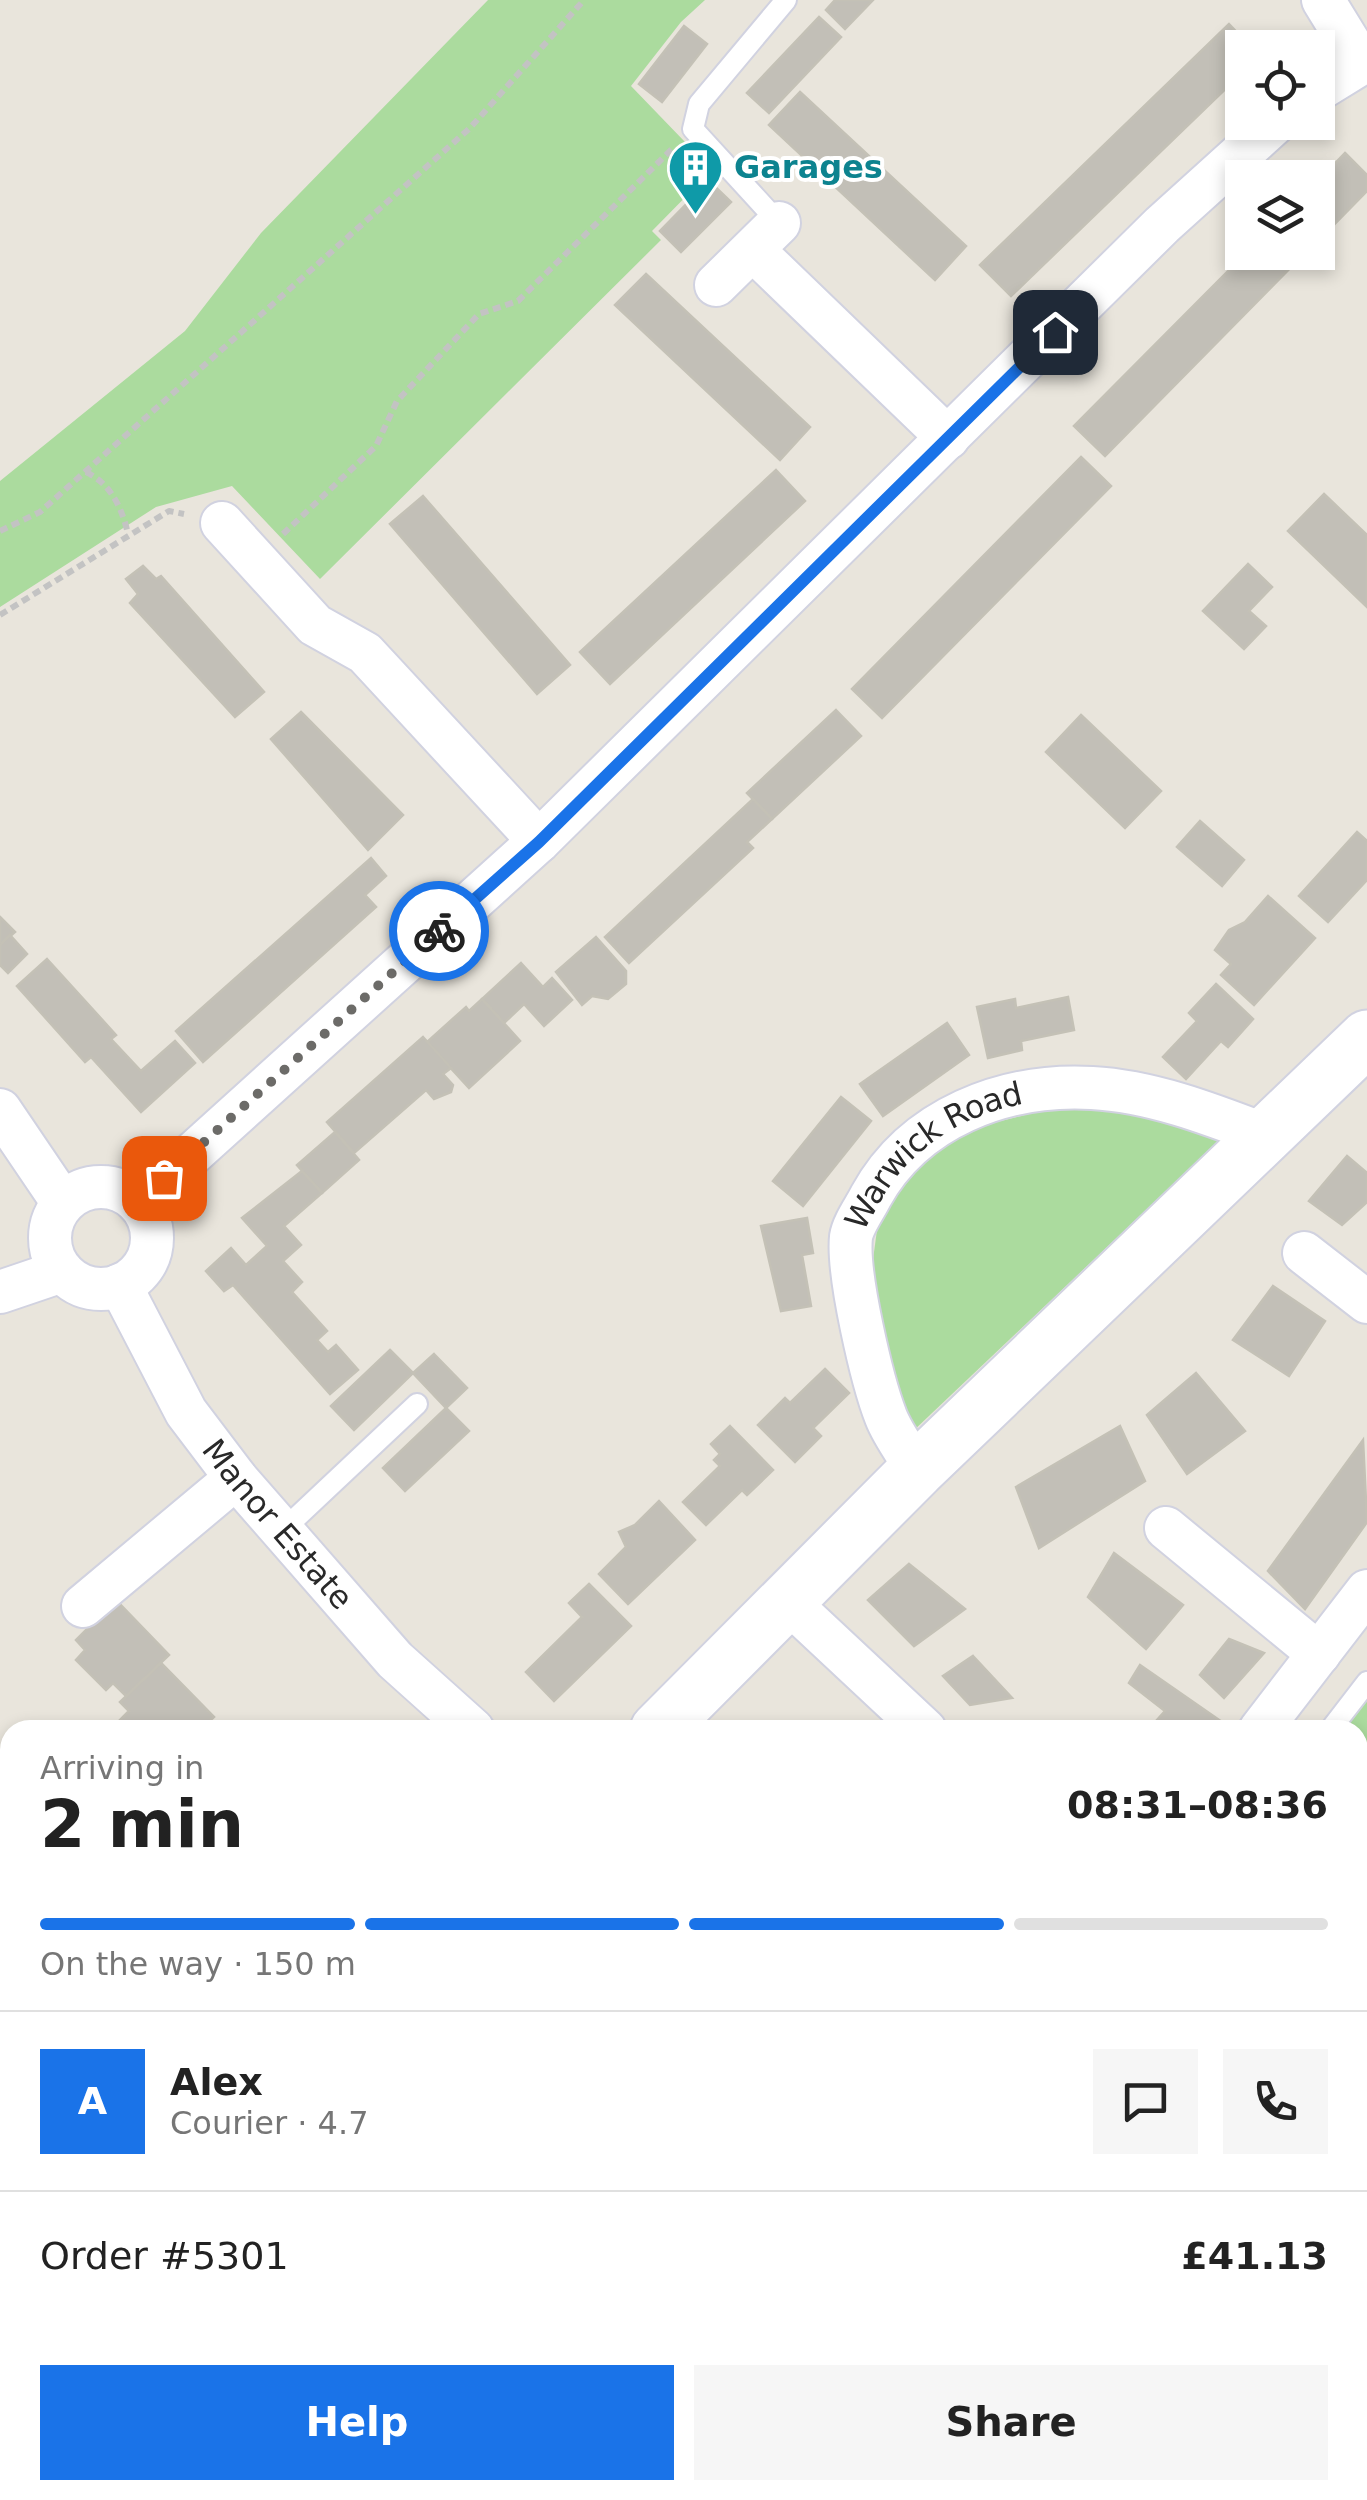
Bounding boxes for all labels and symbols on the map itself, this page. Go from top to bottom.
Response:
building icon: Garages [665,137,725,216]
place label: Garages [734,148,883,186]
pin [1013,290,1098,375]
courier [389,881,489,981]
street label: Warwick Road [837,1074,1026,1236]
pin [122,1136,207,1221]
street label: Manor Estate [194,1432,361,1617]

